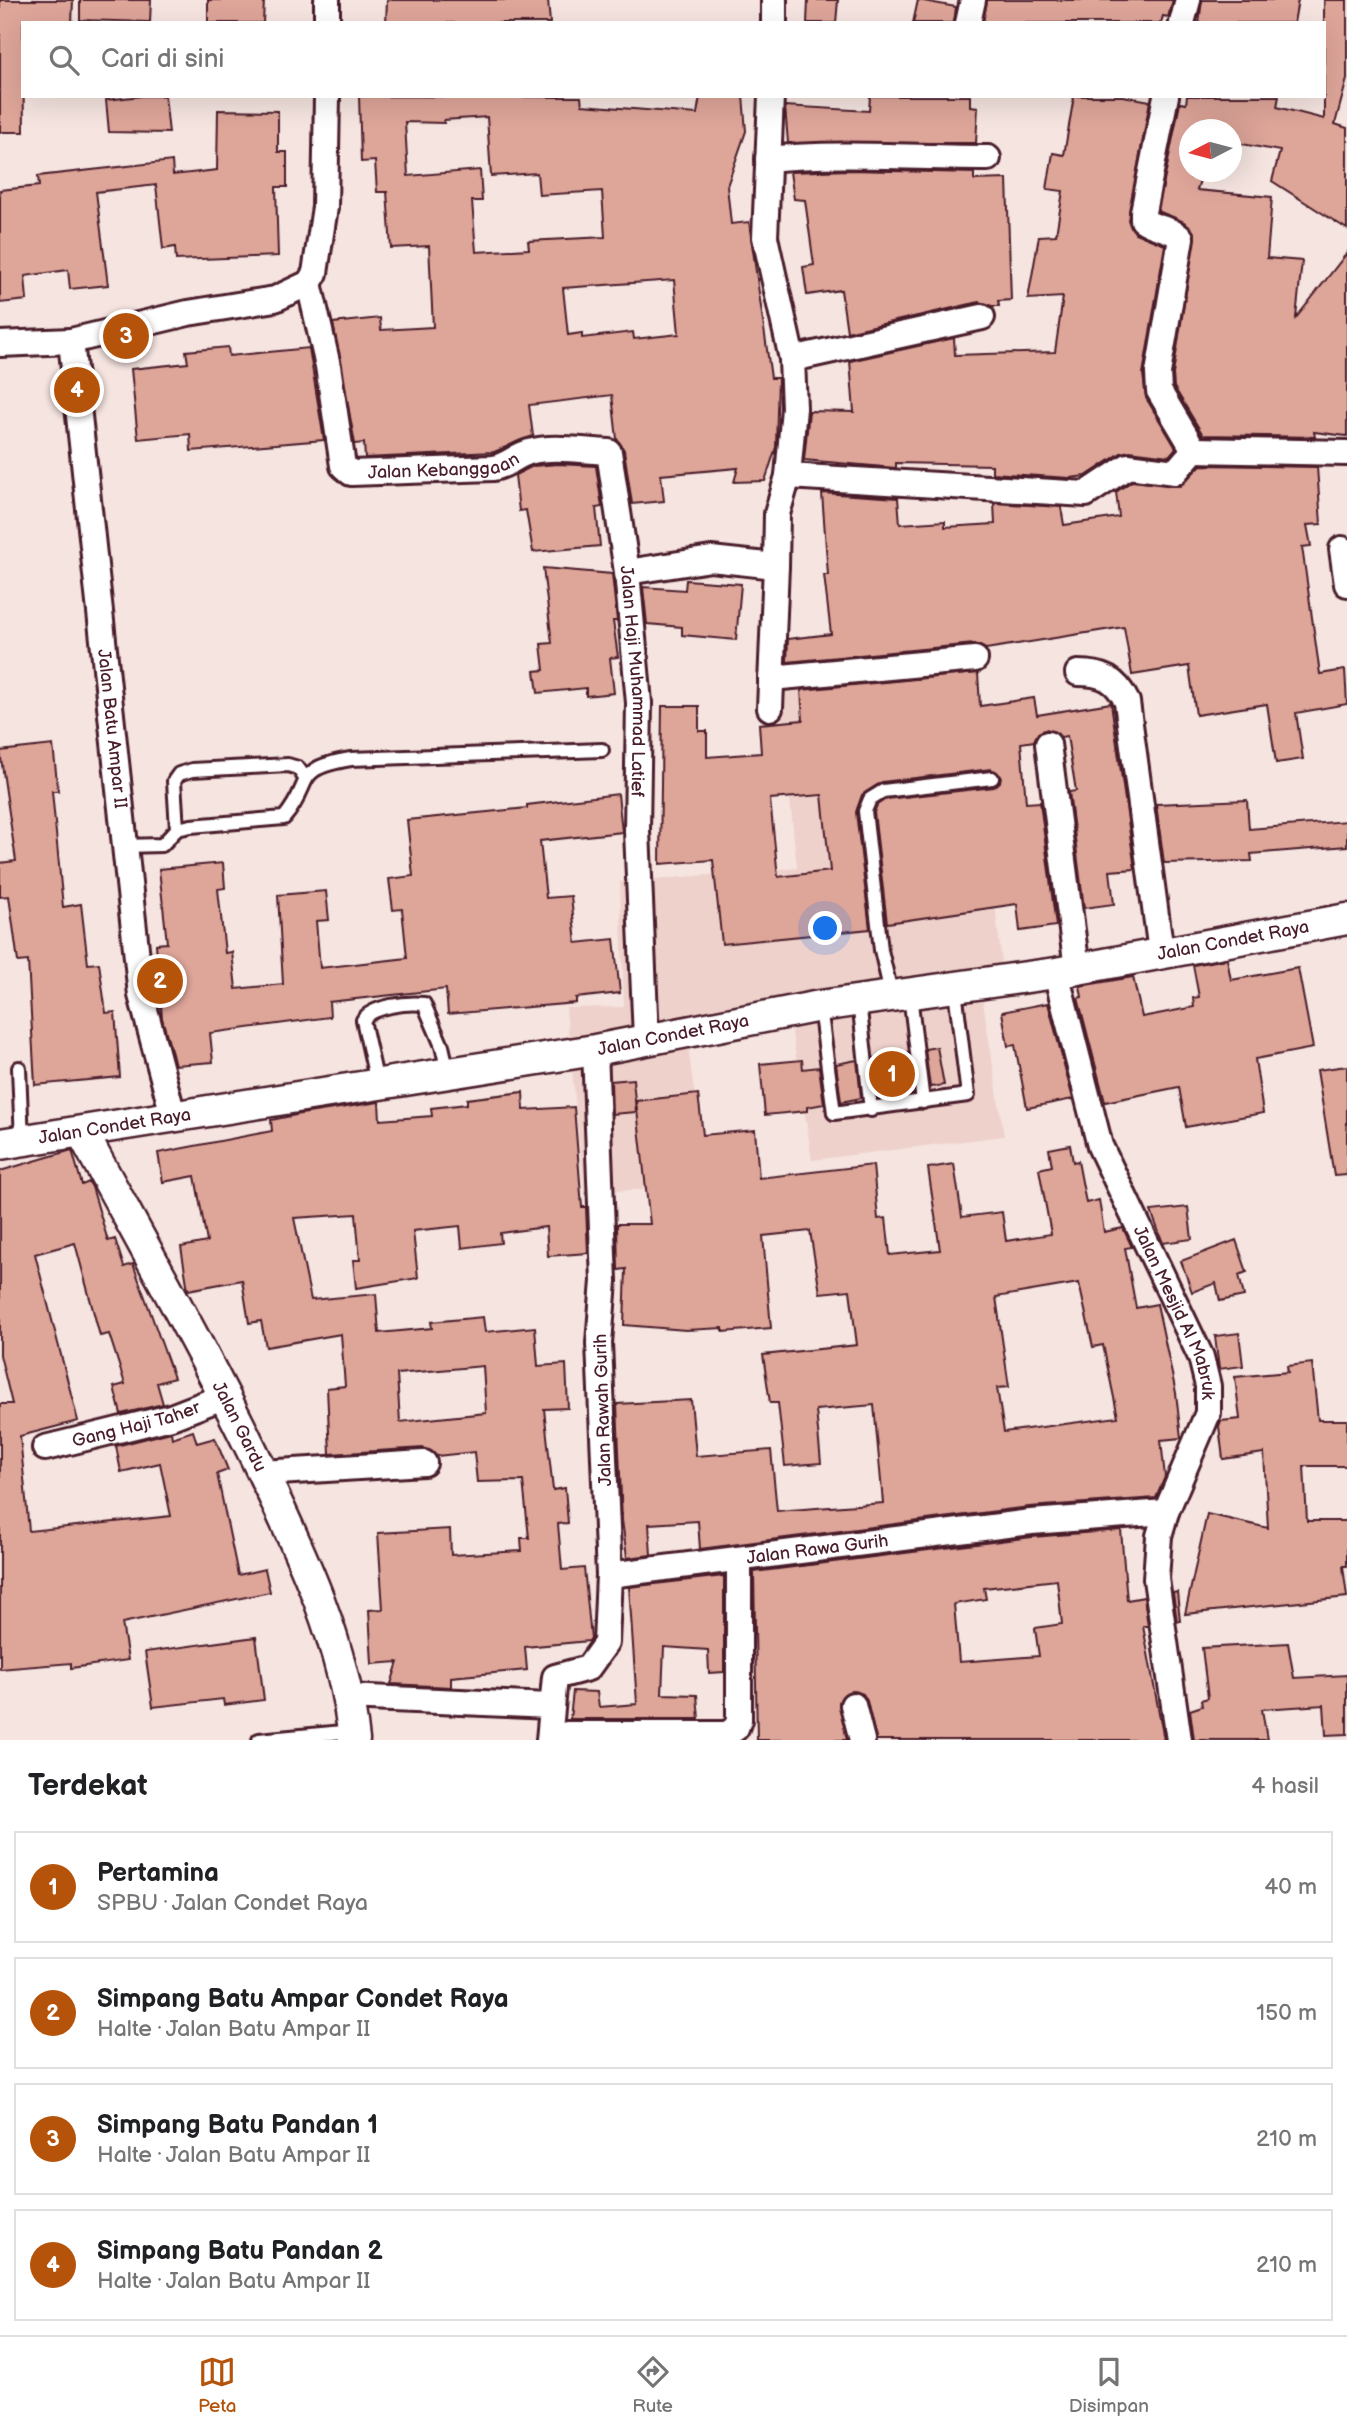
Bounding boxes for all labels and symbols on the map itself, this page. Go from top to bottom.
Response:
north arrow [1179,119,1242,182]
pin: 3 [103,310,149,362]
pin: 4 [54,364,100,416]
street label: Jalan Kebanggaan [368,448,523,483]
street label: Jalan Haji Muhammad Latief [616,564,650,798]
street label: Jalan Batu Ampar II [94,648,131,810]
your location [808,911,842,945]
street label: Jalan Condet Raya [1155,916,1311,965]
pin: 2 [137,955,183,1007]
street label: Jalan Condet Raya [596,1010,751,1060]
pin: 1 [869,1048,915,1100]
street label: Jalan Condet Raya [37,1104,192,1148]
street label: Jalan Mesjid Al Mabruk [1129,1222,1219,1400]
street label: Jalan Rawah Gurih [590,1333,616,1487]
street label: Jalan Gardu [208,1378,271,1475]
street label: Gang Haji Taher [70,1396,203,1451]
street label: Jalan Rawa Gurih [745,1530,889,1568]

